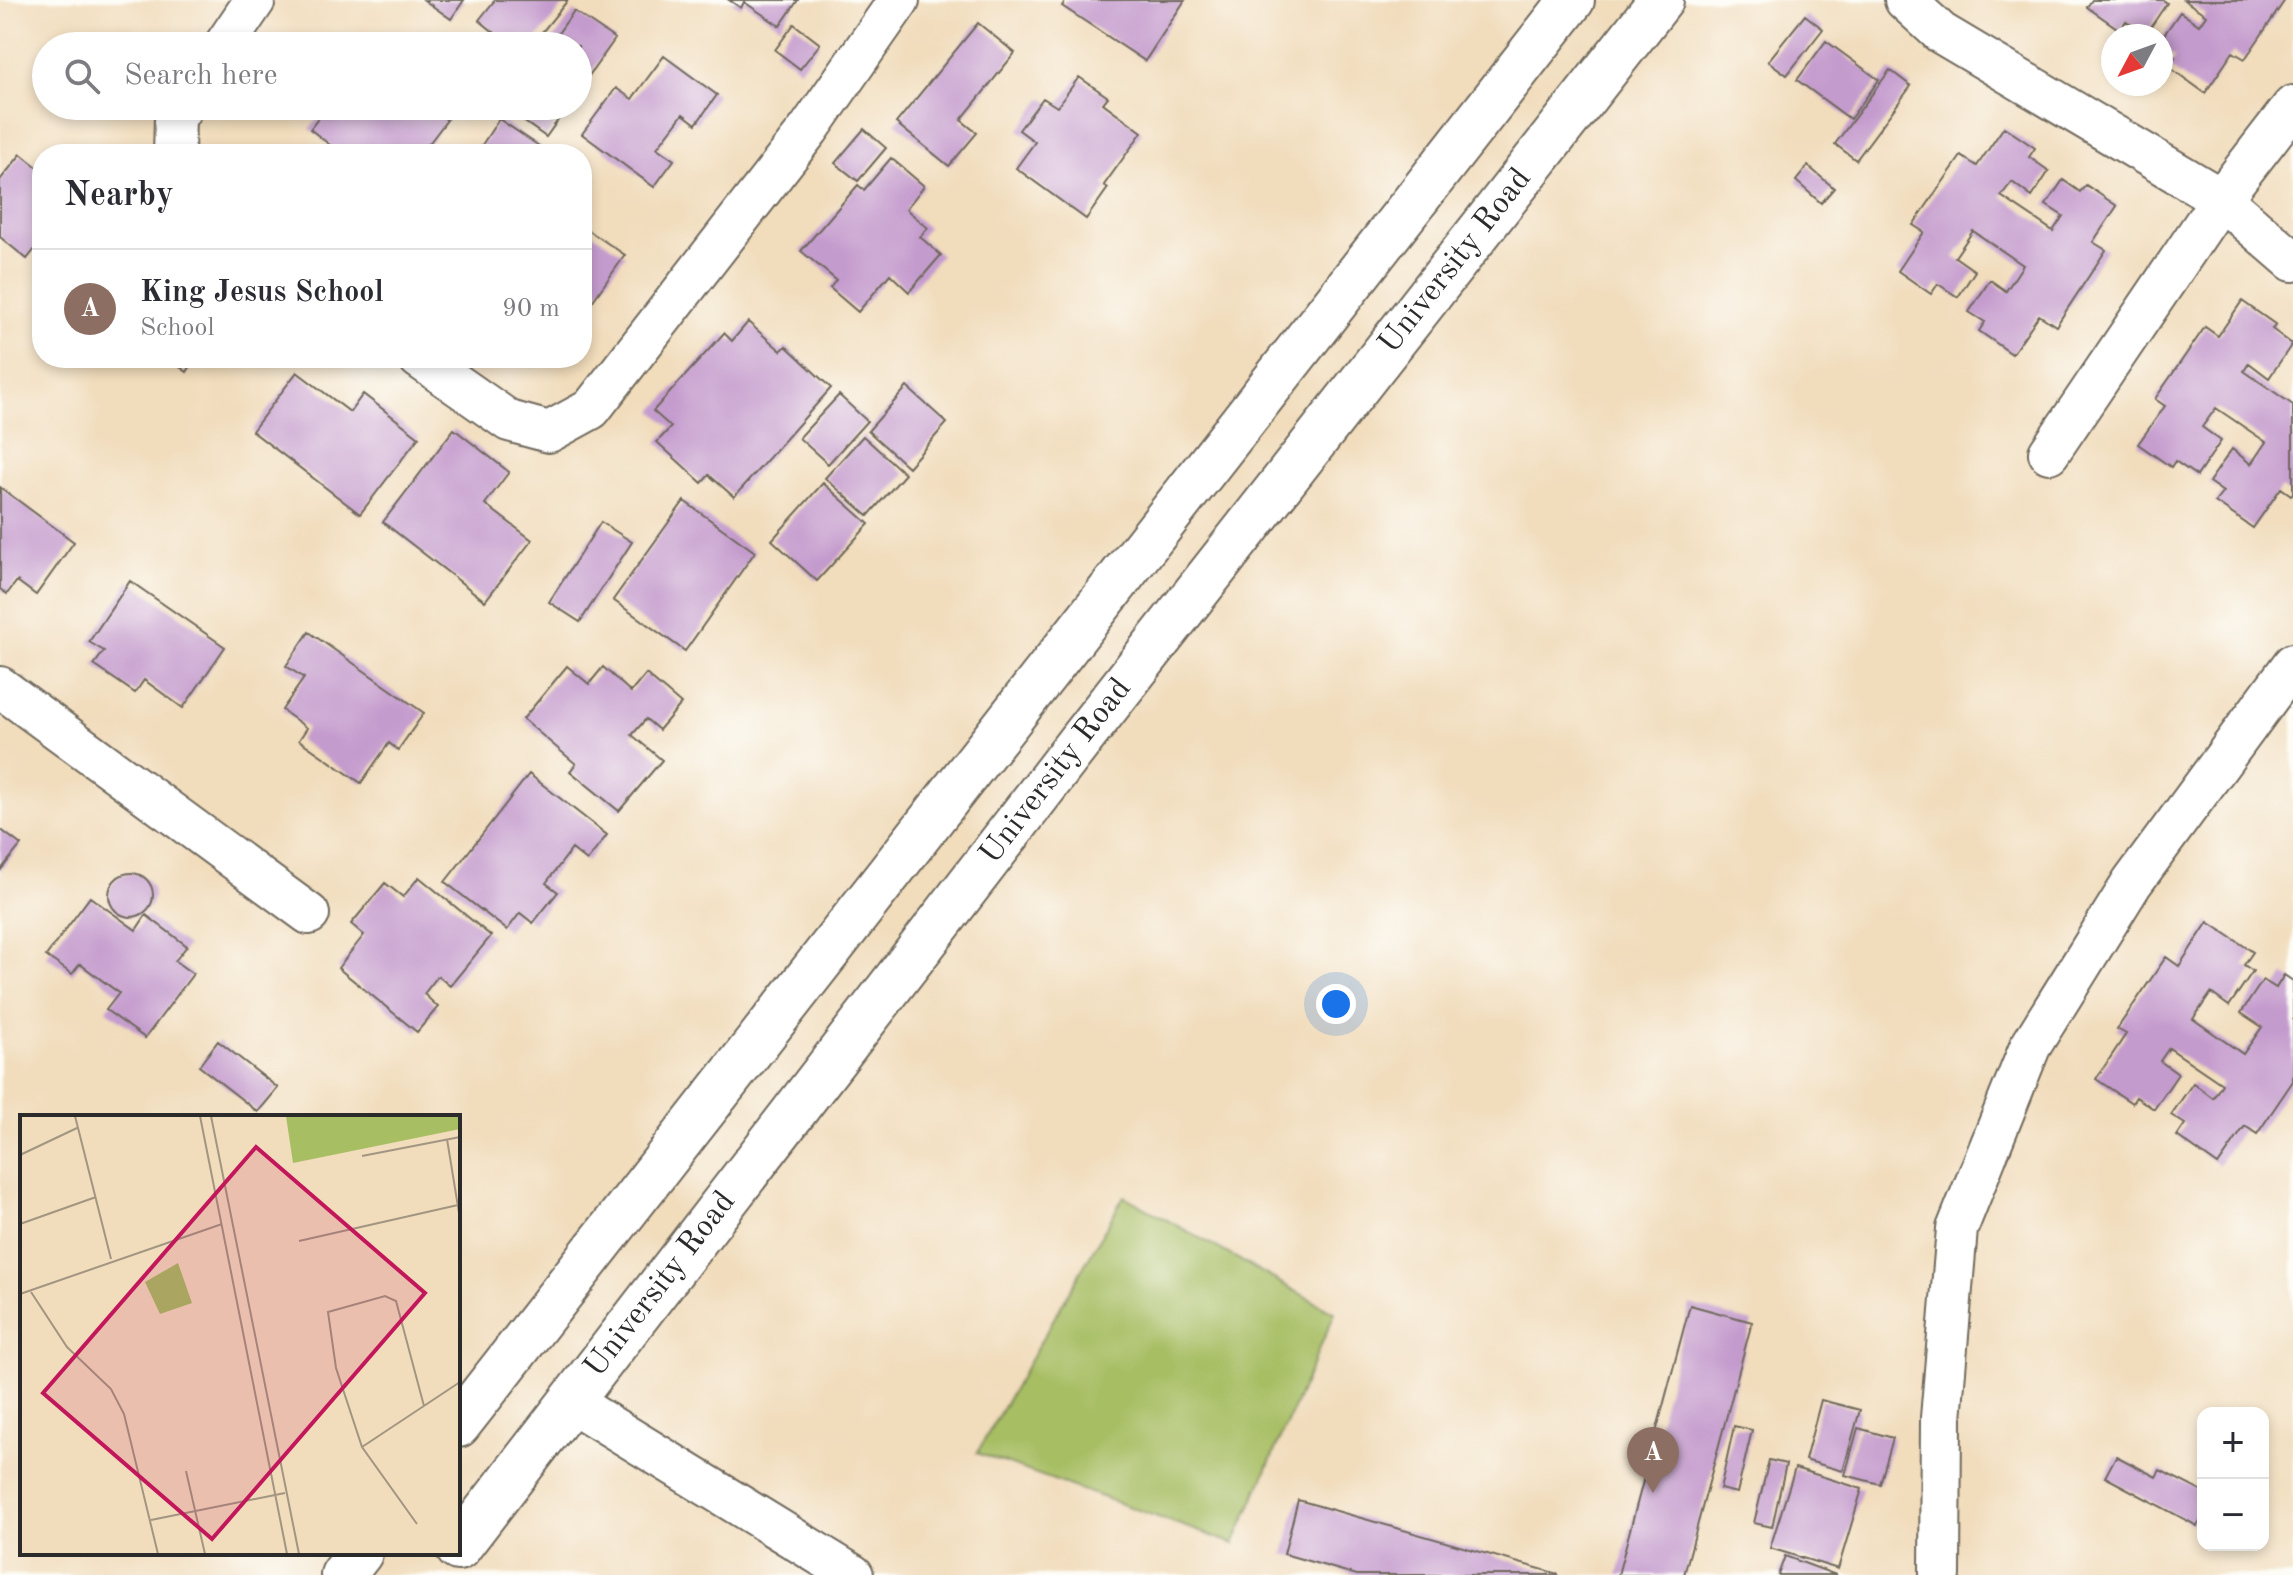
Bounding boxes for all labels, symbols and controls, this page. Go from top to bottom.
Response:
north arrow [2101,24,2173,96]
search box [32,32,592,120]
icon: search [60,54,104,98]
text: Search here [124,61,278,91]
street label: University Road [1374,163,1538,360]
text: Nearby [64,179,174,213]
text: King Jesus School [140,278,384,308]
text: A [80,296,100,322]
text: 90 m [502,296,560,322]
text: School [140,315,214,341]
street label: University Road [975,673,1138,871]
your location [1316,984,1356,1024]
inset map [20,1115,460,1555]
street label: University Road [579,1186,742,1384]
map controls [2197,1407,2269,1551]
button: + [2197,1407,2269,1479]
pin: A [1627,1427,1679,1493]
button: − [2197,1479,2269,1551]

